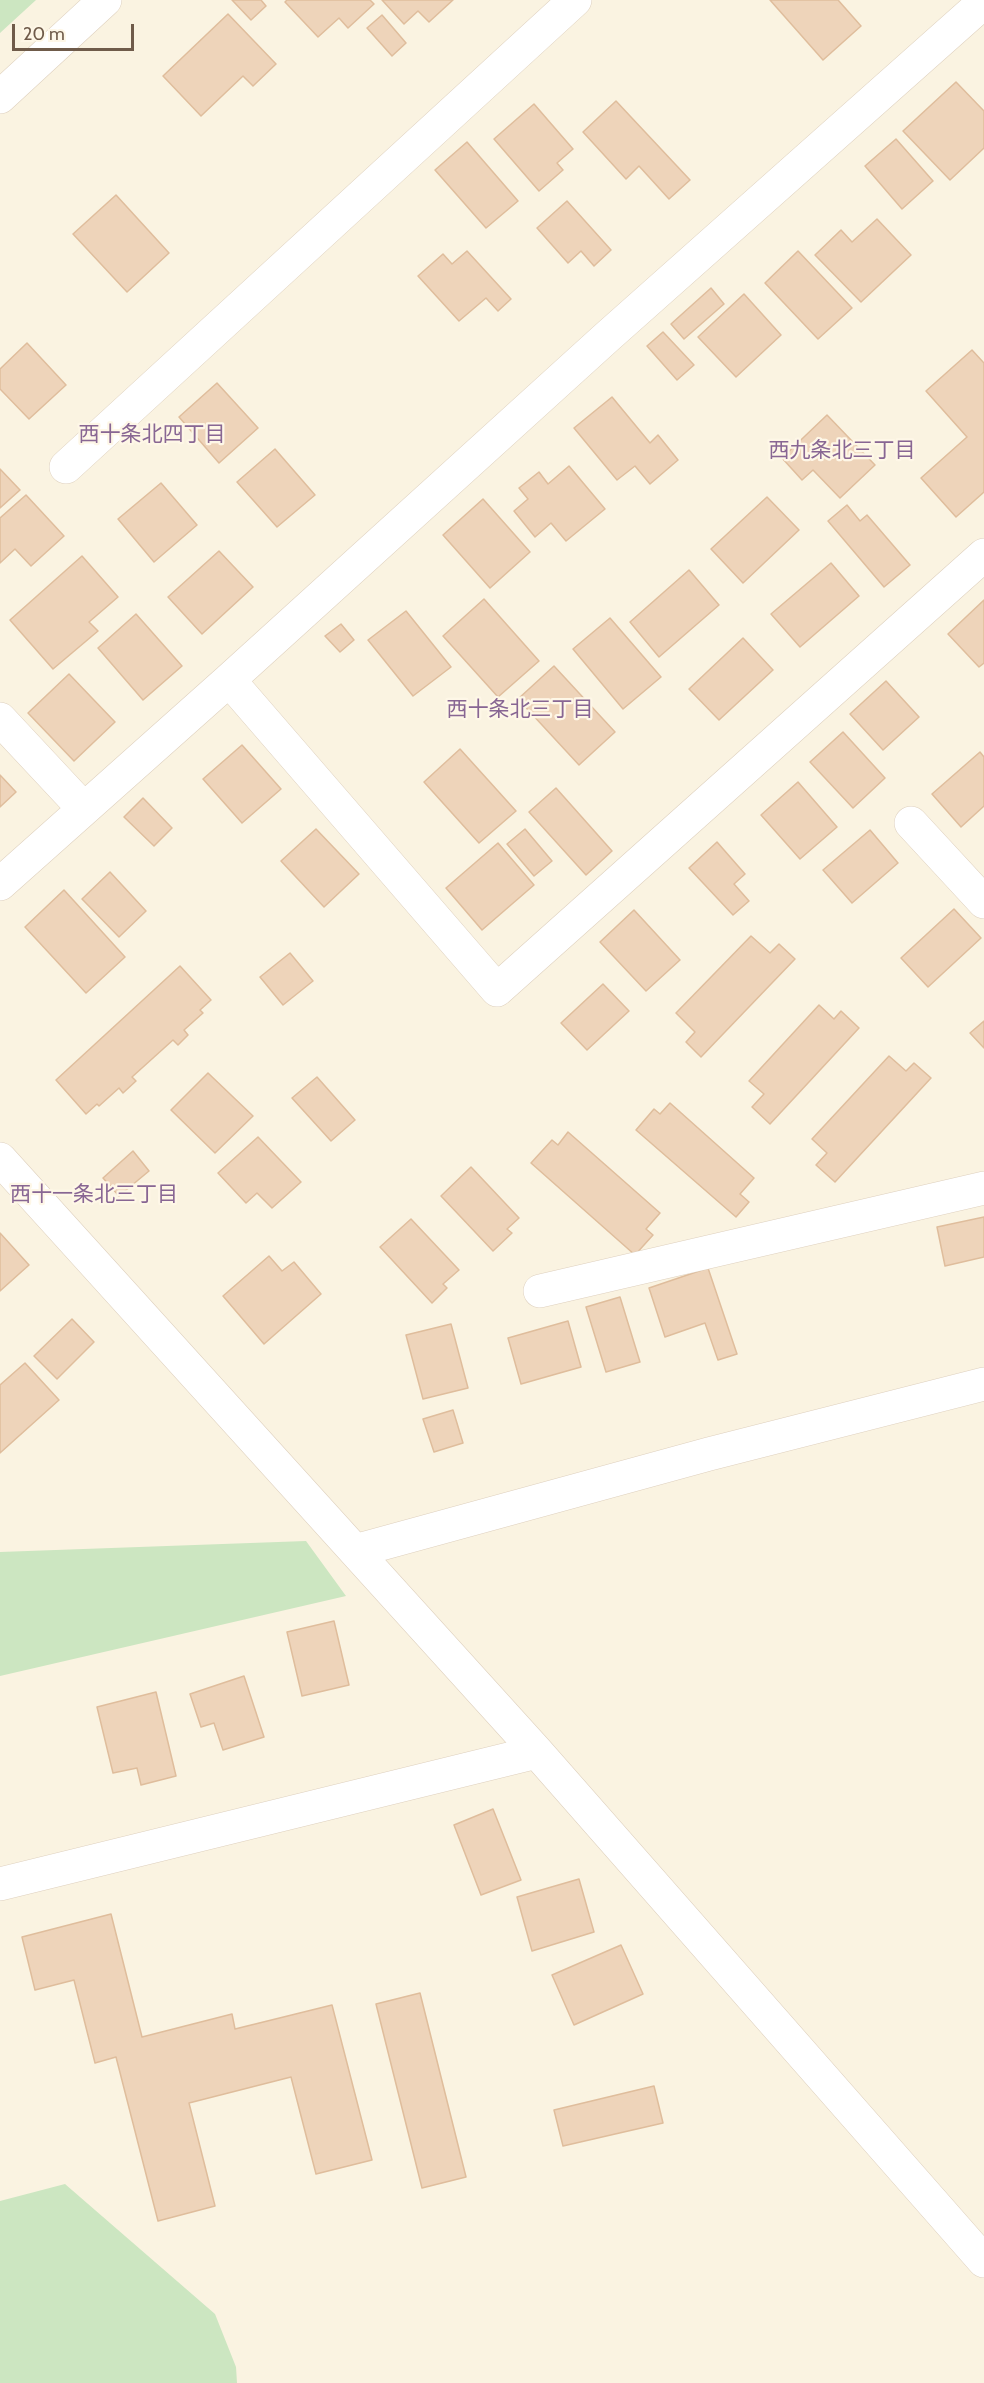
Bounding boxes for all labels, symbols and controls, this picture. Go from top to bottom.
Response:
scale bar [15,12,136,50]
text: 20 m [23,23,65,45]
district label: 西十条北四丁目 [79,422,225,448]
district label: 西九条北三丁目 [769,438,915,464]
district label: 西十条北三丁目 [447,697,593,723]
district label: 西十一条北三丁目 [10,1182,178,1208]

